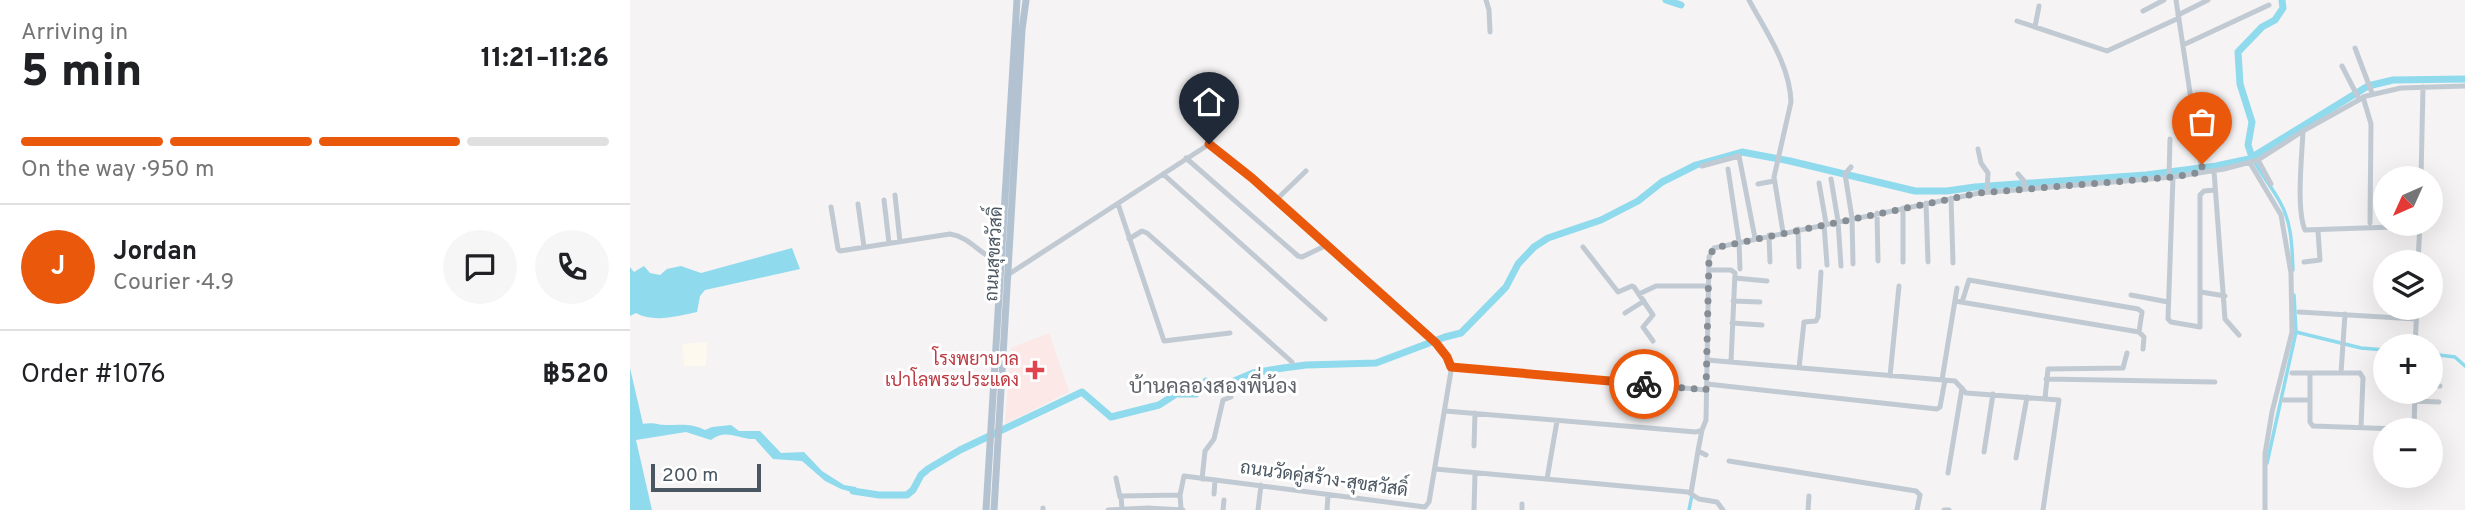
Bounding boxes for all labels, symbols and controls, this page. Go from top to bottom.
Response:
text: Arriving in [21,19,128,48]
text: 11:21–11:26 [481,43,609,76]
text: 5 min [21,44,143,103]
pin [1179,72,1239,144]
icon: home [1190,83,1228,121]
pin [2172,92,2232,164]
icon: bag [2183,103,2221,141]
text: On the way · 950 m [21,156,214,185]
north arrow [2373,166,2443,236]
map controls [2373,166,2443,488]
street label: ถนนสุขสวัสดิ์ [975,205,1009,302]
button: chat [443,230,517,304]
button: phone [535,230,609,304]
text: Jordan [113,236,197,269]
button: layers [2373,250,2443,320]
text: J [51,251,65,284]
text: Courier · 4.9 [113,269,234,298]
button: + [2373,334,2443,404]
place label: โรงพยาบาล เปาโลพระประแดง [885,346,1019,393]
courier [1609,349,1679,419]
text: Order #1076 [21,359,166,392]
text: ฿520 [542,359,609,392]
marker: โรงพยาบาล เปาโลพระประแดง [1025,360,1045,380]
icon: bike [1625,365,1663,403]
district label: บ้านคลองสองพี่น้อง [1129,366,1297,401]
button: − [2373,418,2443,488]
street label: ถนนวัดคู่สร้าง-สุขสวัสดิ์ [1239,451,1410,503]
scale bar [651,461,761,493]
text: 200 m [662,464,718,488]

